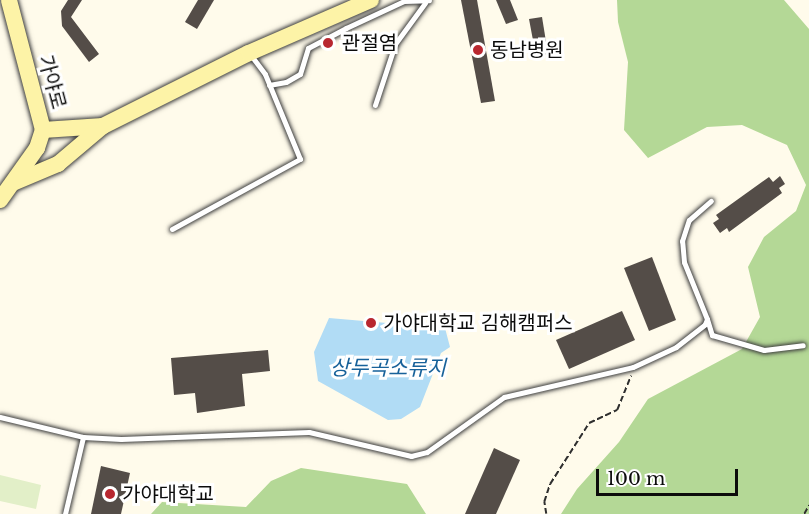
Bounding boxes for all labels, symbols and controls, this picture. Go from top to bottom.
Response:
place label: 관절염 [342,31,397,55]
marker: 관절염 [319,34,337,52]
place label: 동남병원 [490,38,564,62]
marker: 동남병원 [471,43,485,57]
street label: 가야로 [33,52,71,112]
place label: 가야대학교 김해캠퍼스 [383,311,573,335]
marker: 가야대학교 김해캠퍼스 [364,316,378,330]
water label: 상두곡소류지 [330,355,446,381]
scale bar [599,457,742,495]
text: 100 m [607,468,665,490]
place label: 가야대학교 [122,482,214,506]
marker: 가야대학교 [103,487,117,501]

